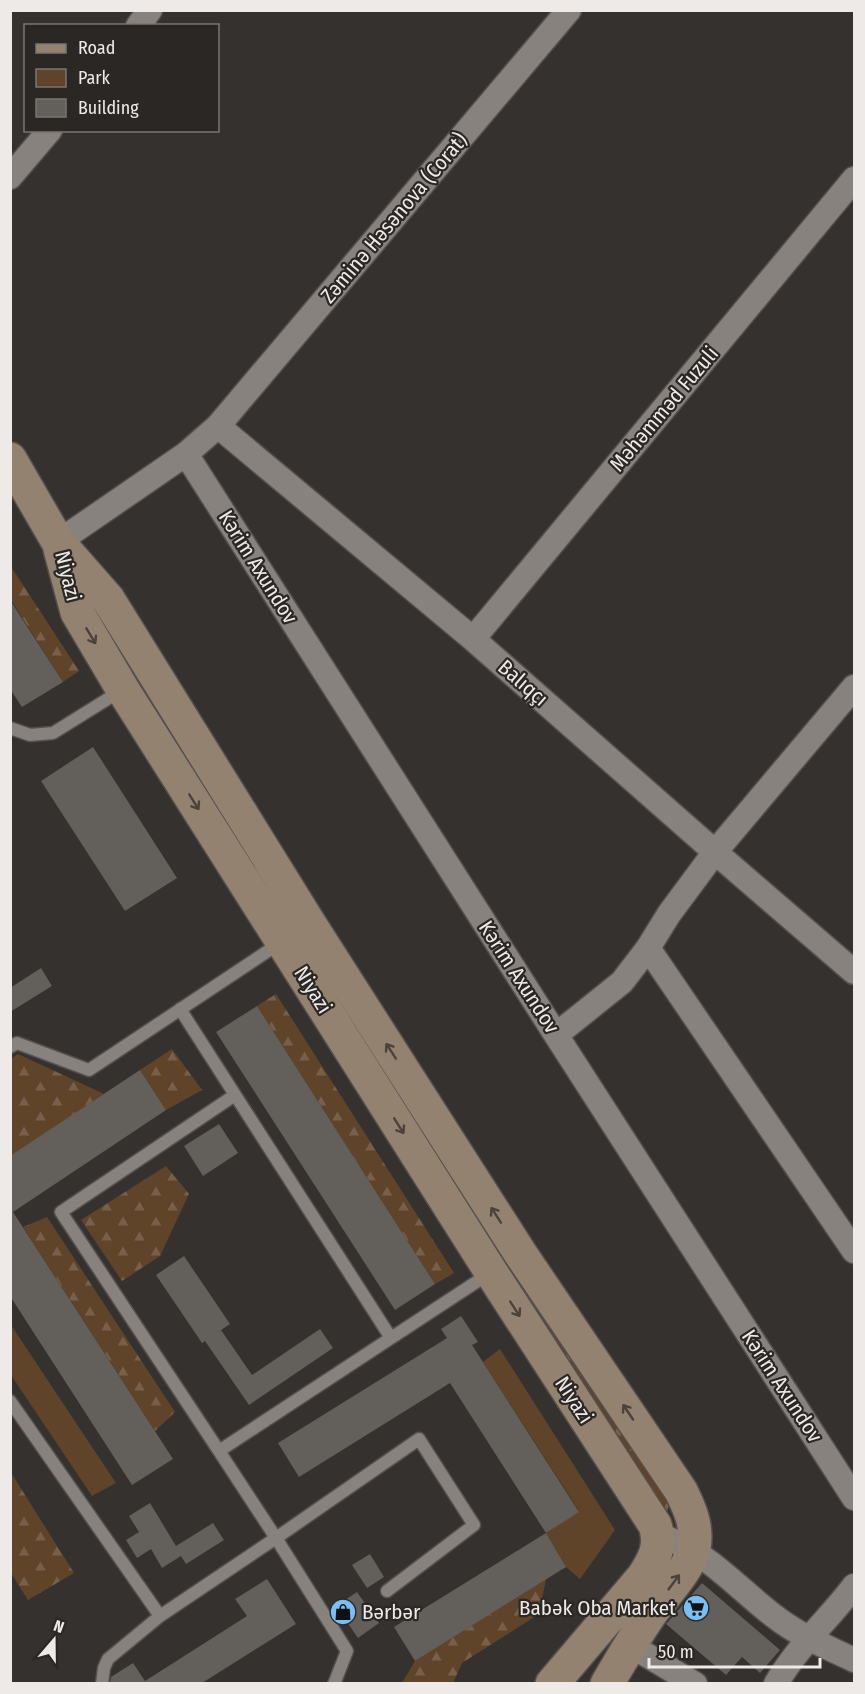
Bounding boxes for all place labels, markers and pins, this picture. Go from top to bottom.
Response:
supermarket icon: Babək Oba Market [681,1593,711,1623]
place label: Babək Oba Market [519,1595,676,1621]
shop icon: Bərbər [328,1597,358,1627]
place label: Bərbər [362,1599,421,1625]

